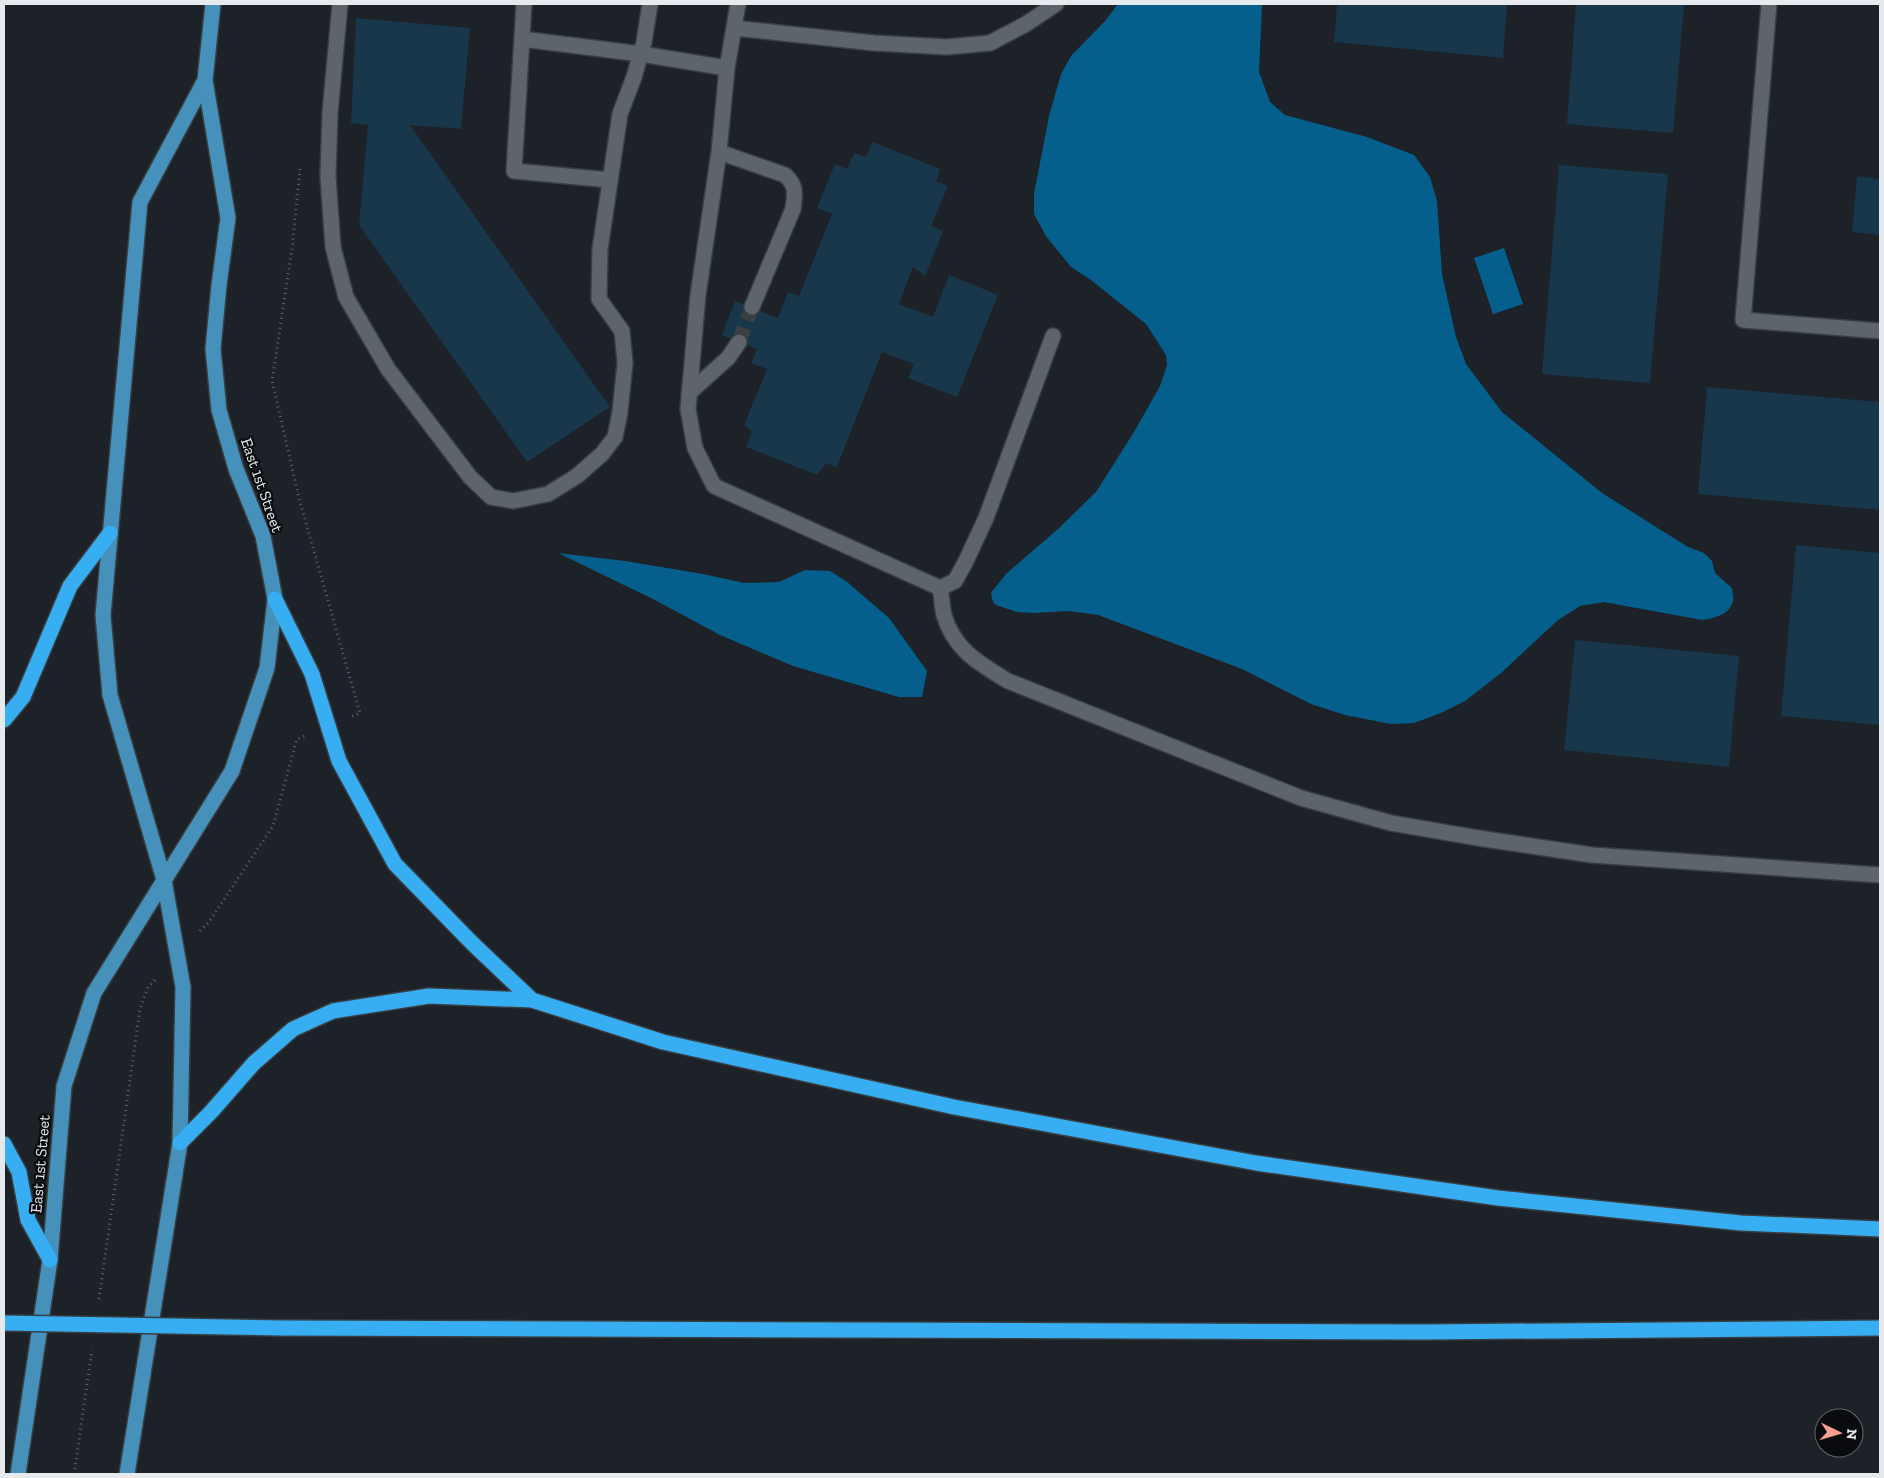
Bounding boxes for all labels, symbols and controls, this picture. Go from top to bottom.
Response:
street label: East 1st Street [237,435,287,535]
street label: East 1st Street [26,1114,54,1214]
north arrow [1814,1408,1864,1458]
text: N [1842,1428,1860,1440]

